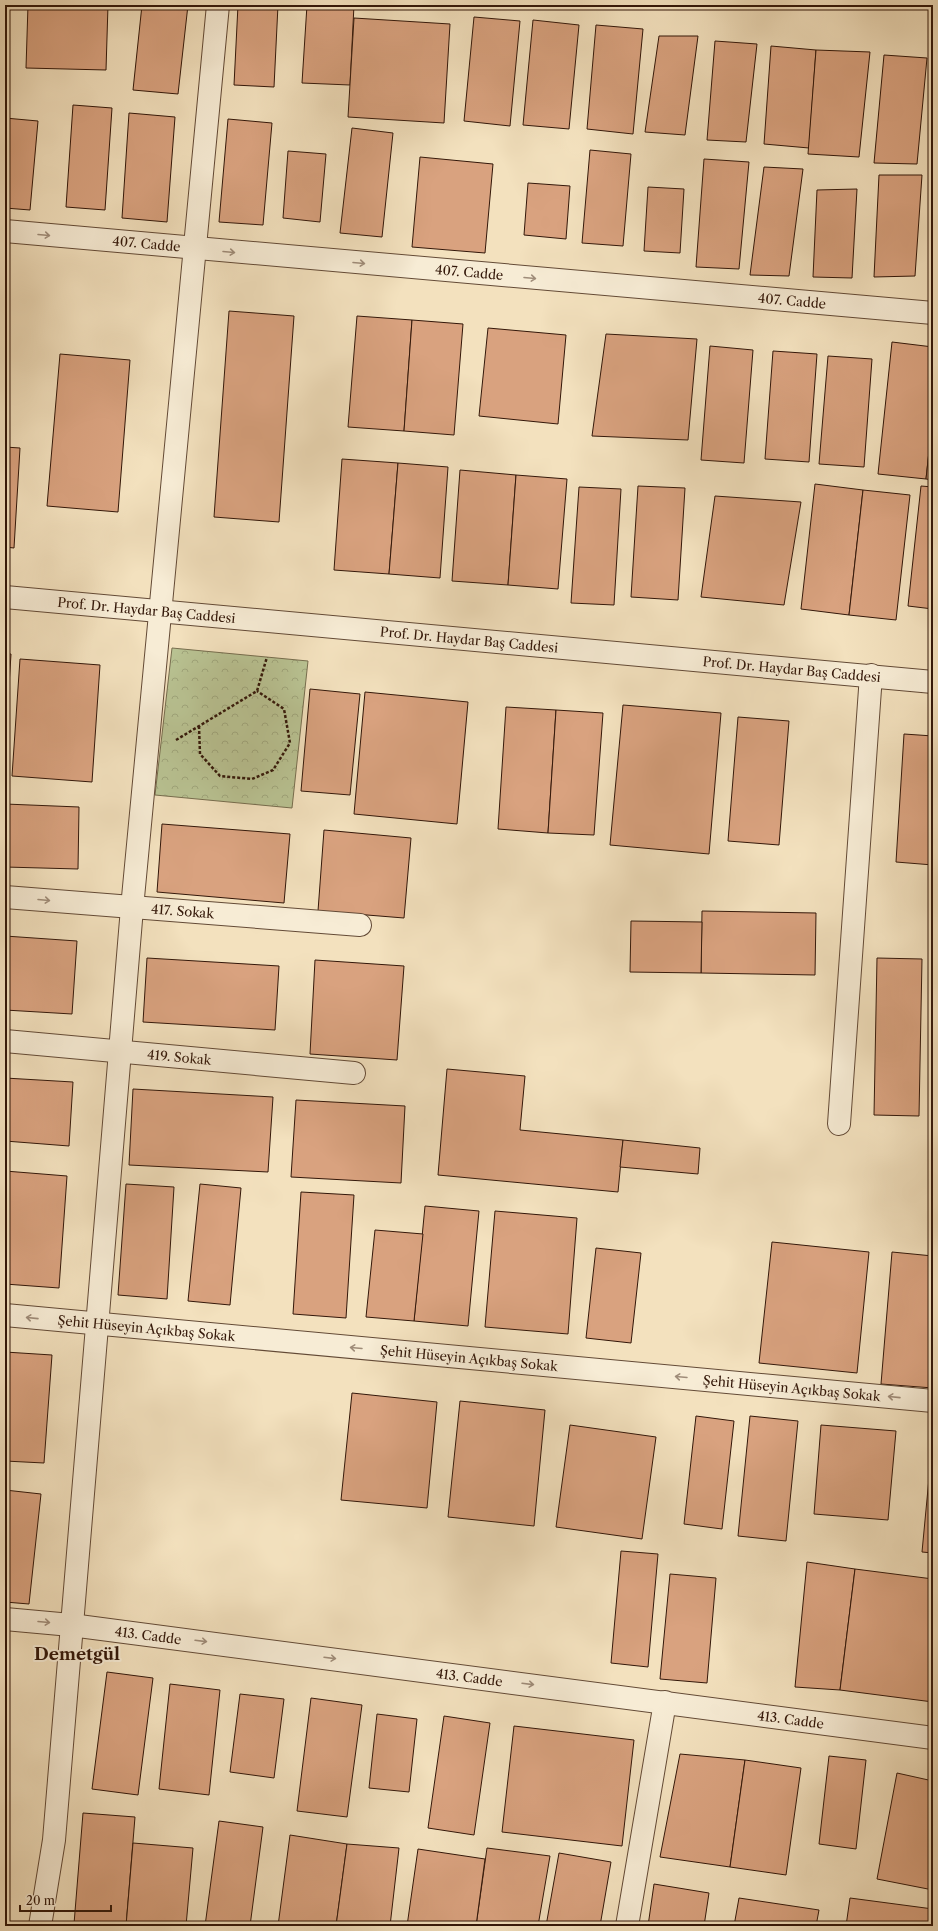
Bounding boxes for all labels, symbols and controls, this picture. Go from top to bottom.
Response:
one-way arrow [37,231,50,239]
street label: 407. Cadde [112,233,181,254]
one-way arrow [222,248,235,256]
one-way arrow [352,260,365,267]
street label: 407. Cadde [434,261,504,283]
one-way arrow [523,274,536,282]
street label: 407. Cadde [757,290,827,312]
street label: Prof. Dr. Haydar Baş Caddesi [57,594,236,626]
street label: Prof. Dr. Haydar Baş Caddesi [379,623,559,656]
street label: Prof. Dr. Haydar Baş Caddesi [702,653,881,685]
one-way arrow [37,896,50,904]
street label: 417. Sokak [150,901,215,921]
street label: 419. Sokak [147,1046,212,1068]
street label: Şehit Hüseyin Açıkbaş Sokak [57,1312,236,1344]
one-way arrow [26,1314,39,1322]
street label: Şehit Hüseyin Açıkbaş Sokak [380,1342,559,1374]
one-way arrow [350,1344,363,1352]
street label: Şehit Hüseyin Açıkbaş Sokak [702,1372,882,1404]
one-way arrow [675,1374,688,1381]
one-way arrow [888,1393,901,1401]
one-way arrow [37,1619,50,1626]
street label: 413. Cadde [114,1623,182,1647]
one-way arrow [194,1638,207,1645]
district label: Demetgül [34,1644,120,1664]
one-way arrow [323,1654,336,1662]
street label: 413. Cadde [435,1665,504,1690]
one-way arrow [521,1680,534,1688]
street label: 413. Cadde [756,1707,825,1732]
scale bar [20,1887,111,1913]
text: 20 m [26,1893,55,1908]

